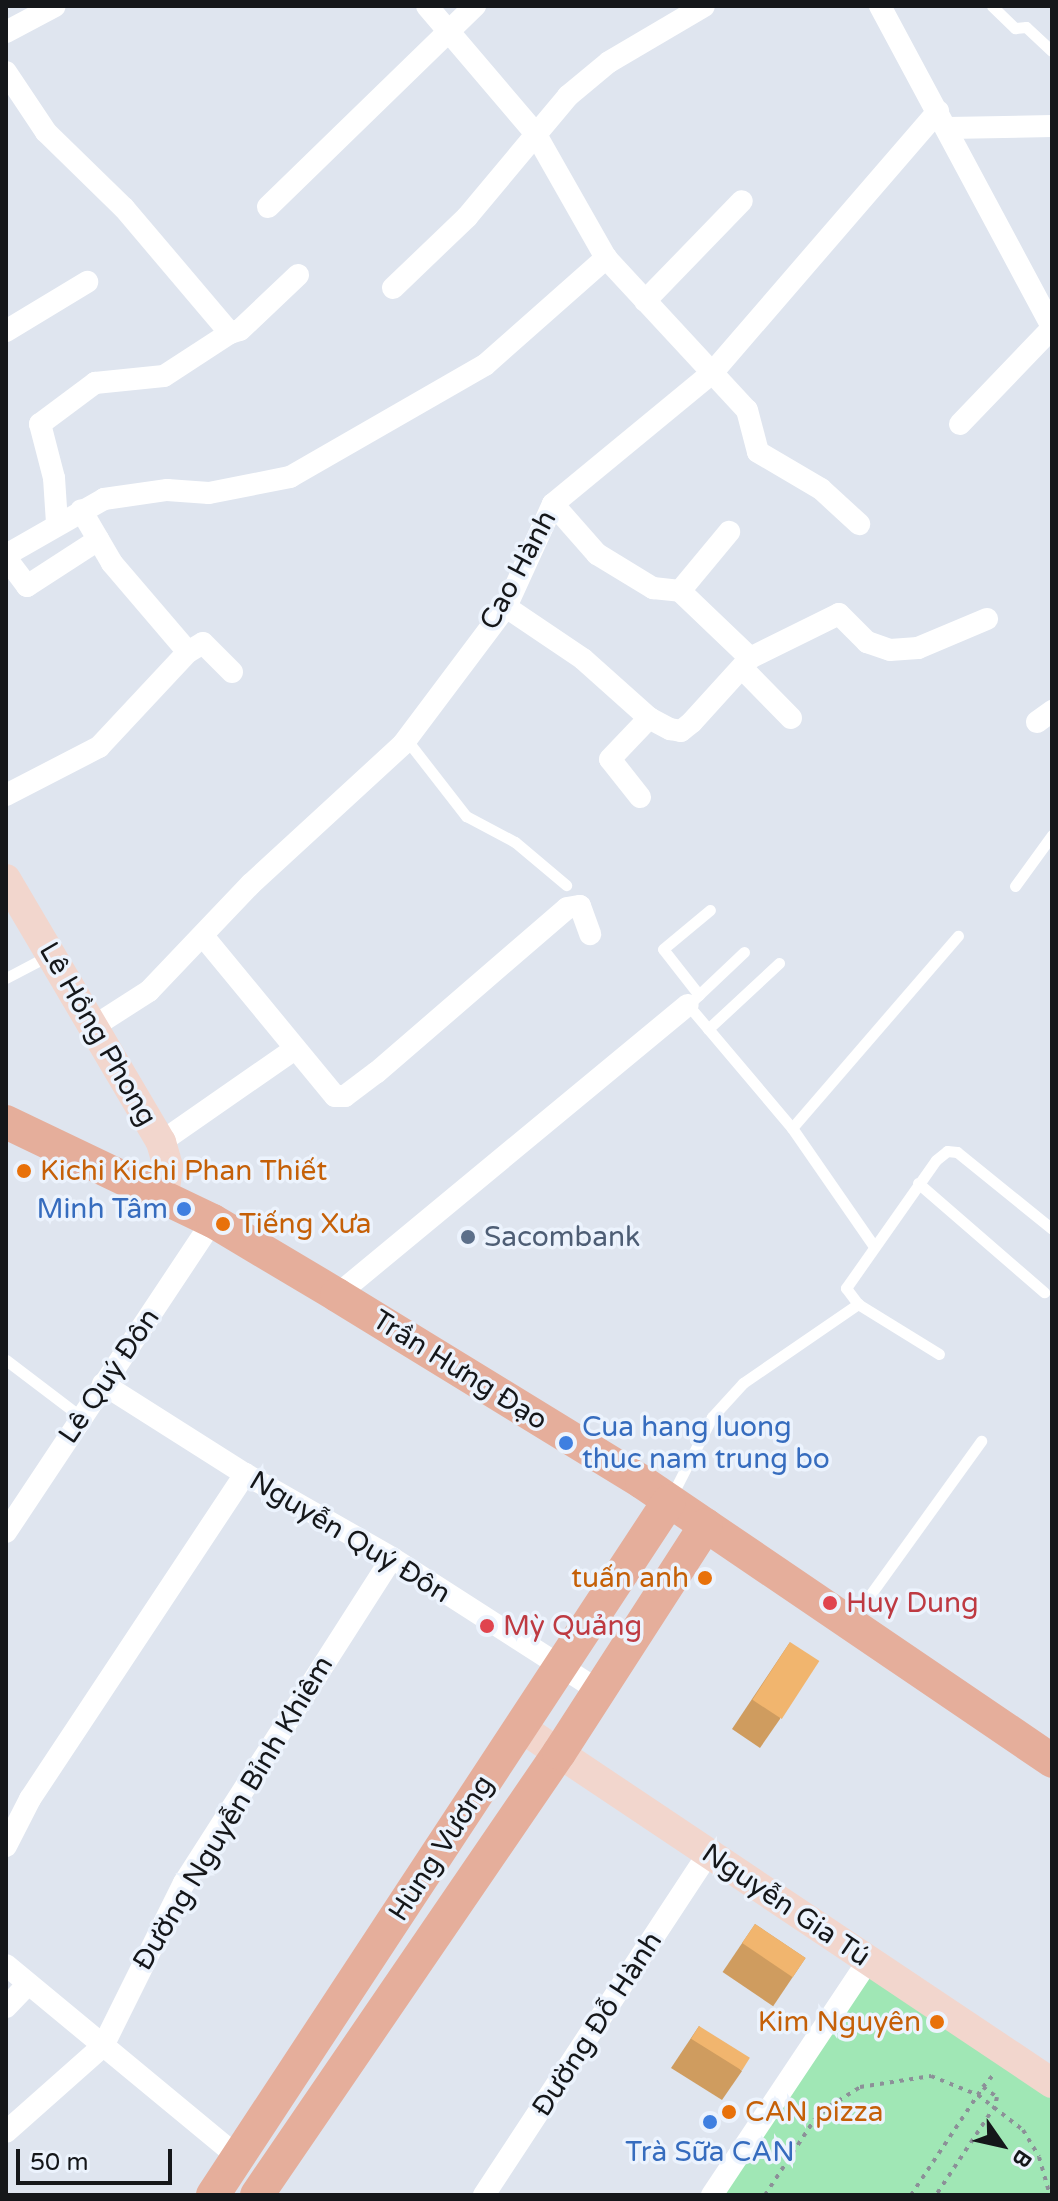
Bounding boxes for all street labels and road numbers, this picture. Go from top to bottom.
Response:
street label: Cao Hành [473,505,563,635]
street label: Lê Hồng Phong [32,936,164,1132]
street label: Lê Quý Đôn [51,1302,167,1450]
street label: Trần Hưng Đạo [366,1303,554,1437]
street label: Nguyễn Quý Đôn [243,1464,457,1610]
street label: Đường Nguyễn Bỉnh Khiêm [126,1650,340,1976]
street label: Hùng Vương [381,1769,501,1927]
street label: Nguyễn Gia Tú [696,1836,876,1974]
street label: Đường Đỗ Hành [525,1925,669,2123]

